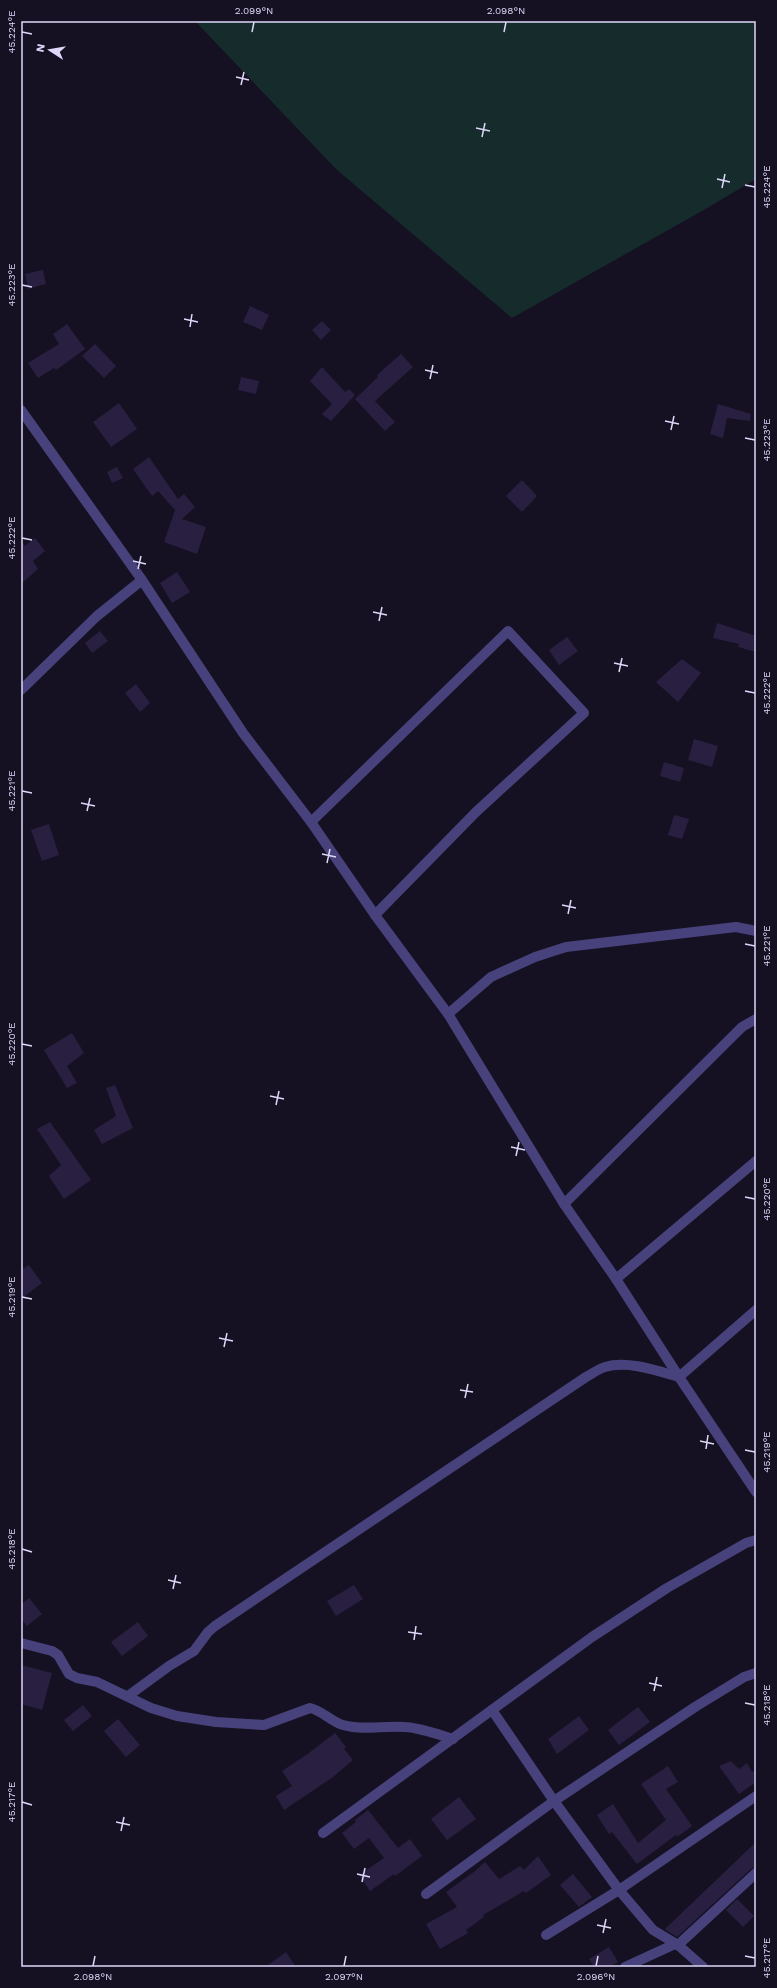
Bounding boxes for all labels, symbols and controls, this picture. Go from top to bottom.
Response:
text: 2.099°N [235,5,273,16]
text: 2.098°N [487,5,525,16]
text: 45.224°E [6,10,17,54]
north arrow [30,30,70,70]
text: N [34,43,48,53]
text: 45.224°E [761,165,772,209]
text: 45.223°E [6,263,17,307]
text: 45.223°E [761,418,772,462]
text: 45.222°E [6,516,17,560]
text: 45.222°E [761,671,772,715]
text: 45.221°E [6,770,17,812]
text: 45.221°E [761,925,772,967]
text: 45.220°E [6,1022,17,1066]
text: 45.220°E [761,1177,772,1221]
text: 45.219°E [6,1276,17,1318]
text: 45.219°E [761,1431,772,1473]
text: 45.218°E [6,1528,17,1570]
text: 45.218°E [761,1684,772,1726]
text: 45.217°E [6,1782,17,1822]
text: 45.217°E [761,1938,772,1978]
text: 2.098°N [74,1971,112,1982]
text: 2.097°N [325,1971,363,1982]
text: 2.096°N [577,1971,615,1982]

